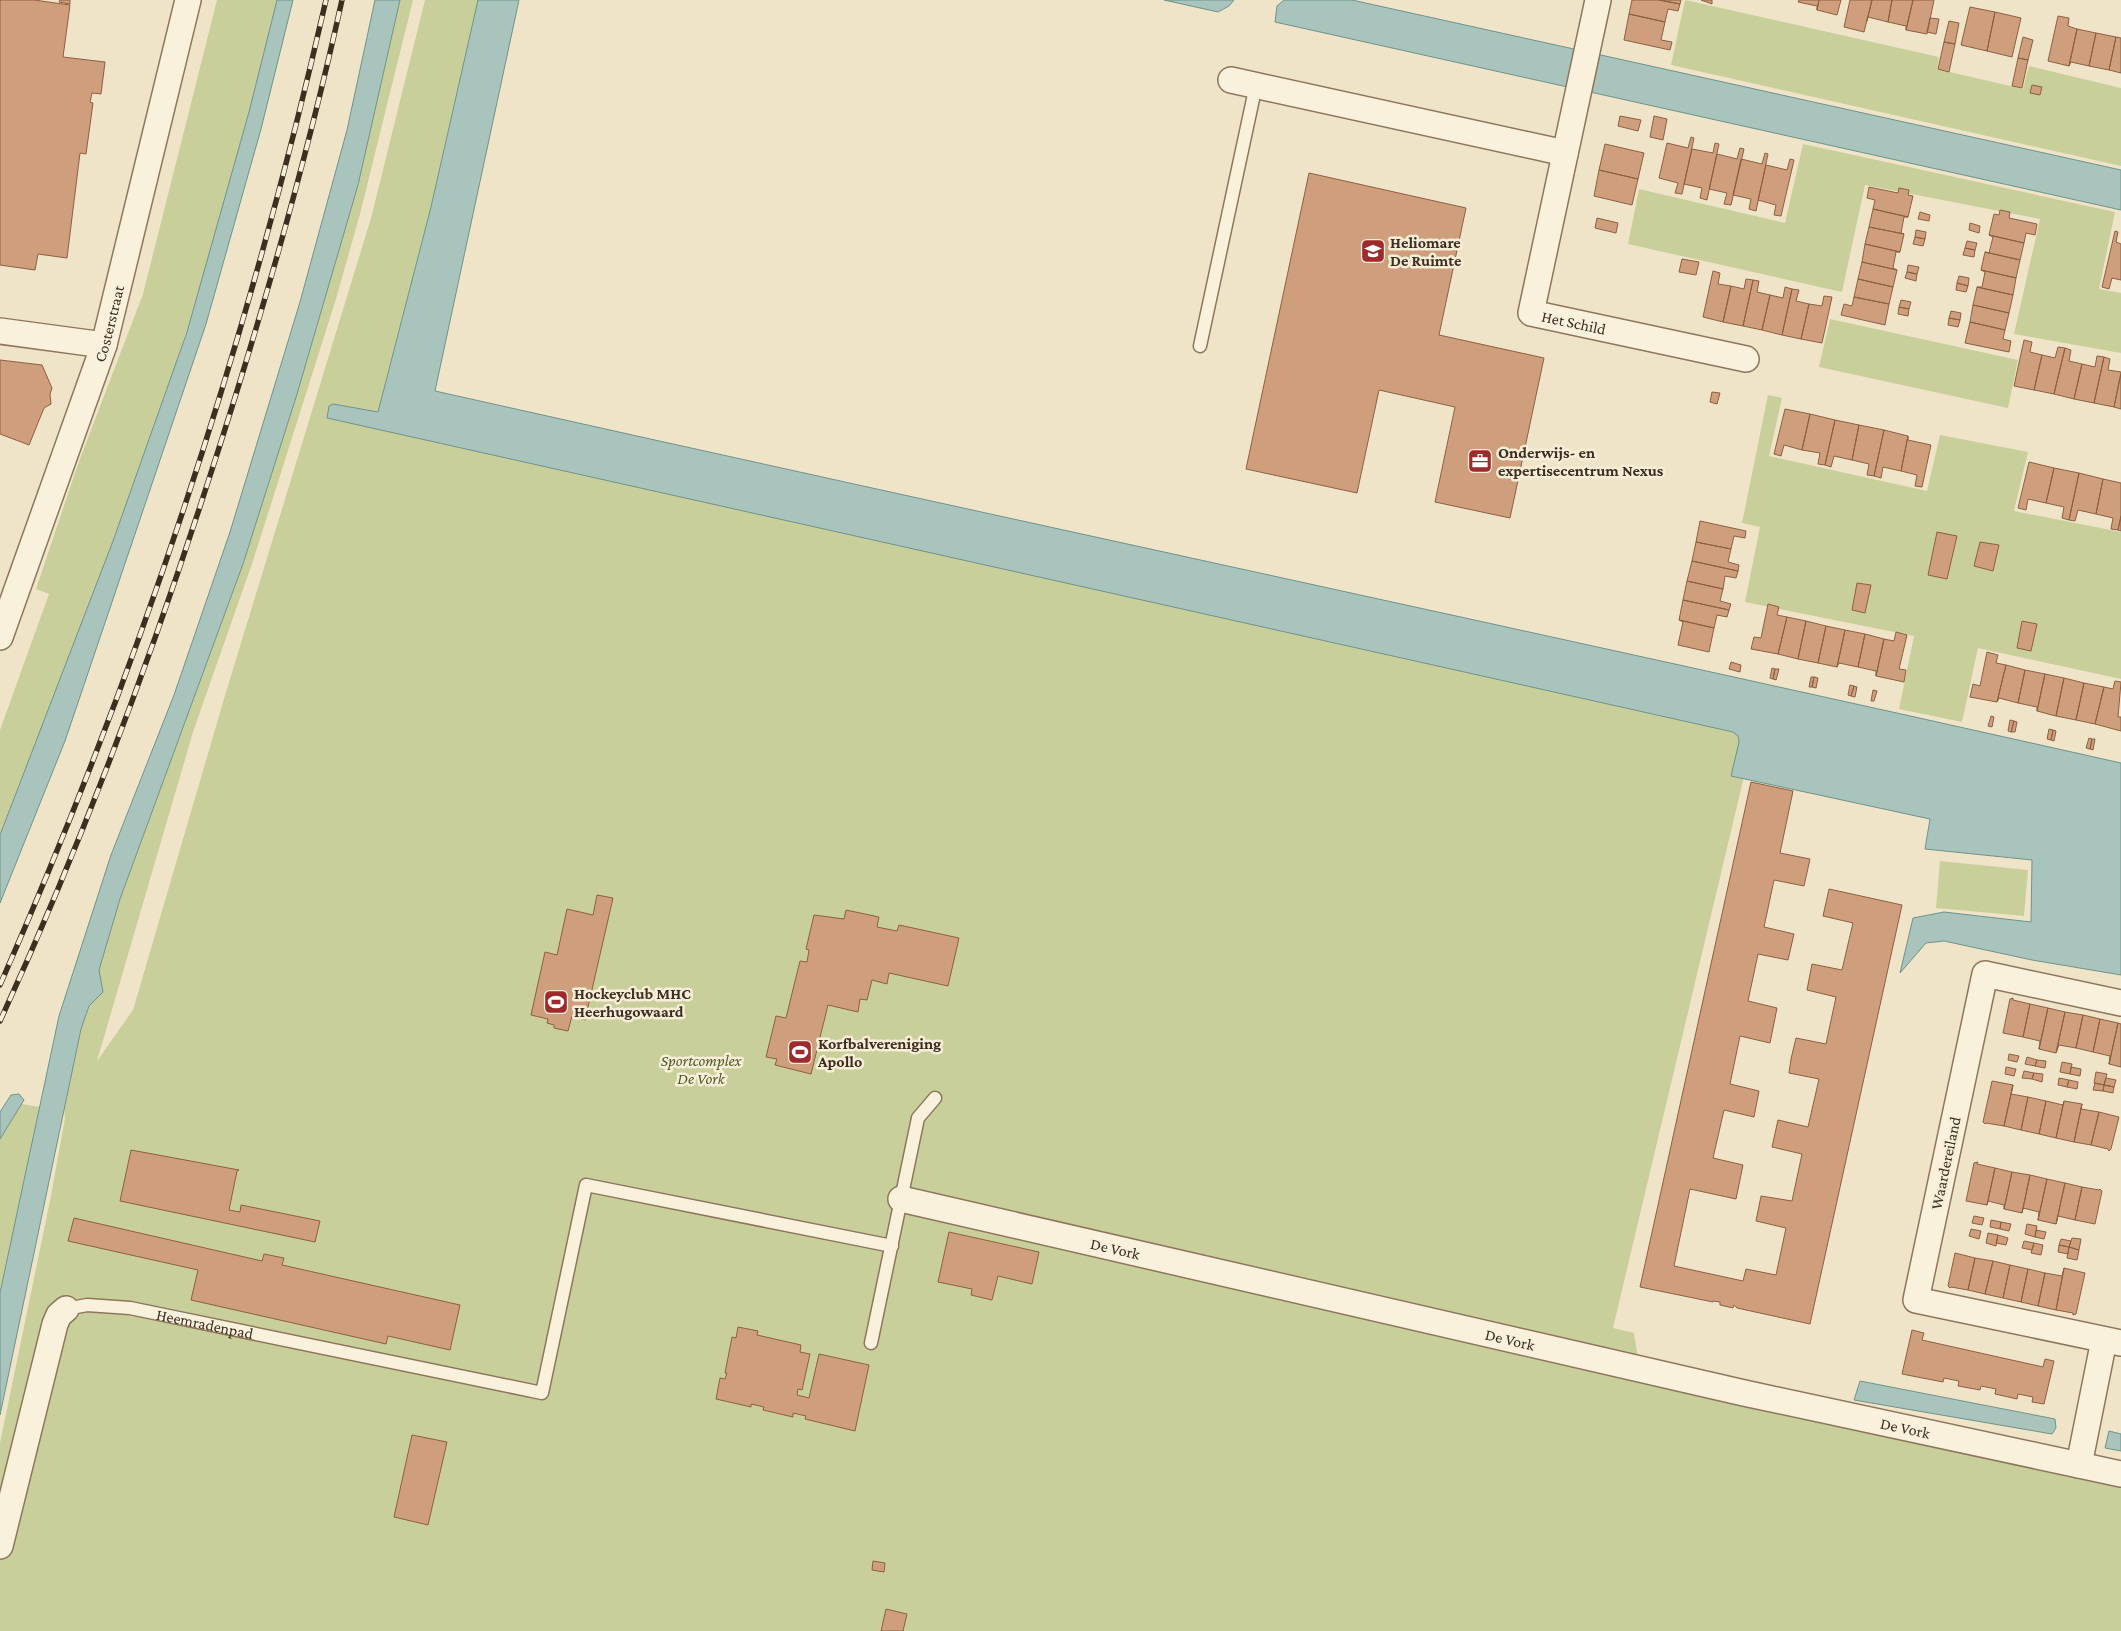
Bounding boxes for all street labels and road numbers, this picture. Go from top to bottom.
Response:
street label: Costerstraat [91,283,127,364]
street label: Het Schild [1540,308,1608,338]
street label: Waardereiland [1927,1114,1964,1211]
street label: De Vork [1089,1235,1142,1263]
street label: Heemradenpad [155,1306,255,1342]
street label: De Vork [1484,1326,1537,1354]
street label: De Vork [1879,1415,1932,1442]

